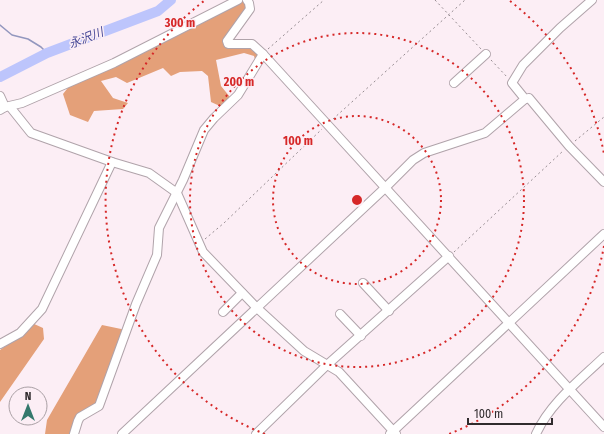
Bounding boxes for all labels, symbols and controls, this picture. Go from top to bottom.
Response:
text: 300 m [164,16,195,30]
water label: 永沢川 [67,24,107,51]
text: 200 m [223,75,254,89]
text: 100 m [283,134,313,148]
centre of rings [350,193,364,207]
north arrow [8,386,48,426]
text: N [25,390,31,403]
scale bar [468,400,552,426]
text: 100 m [474,407,503,421]

